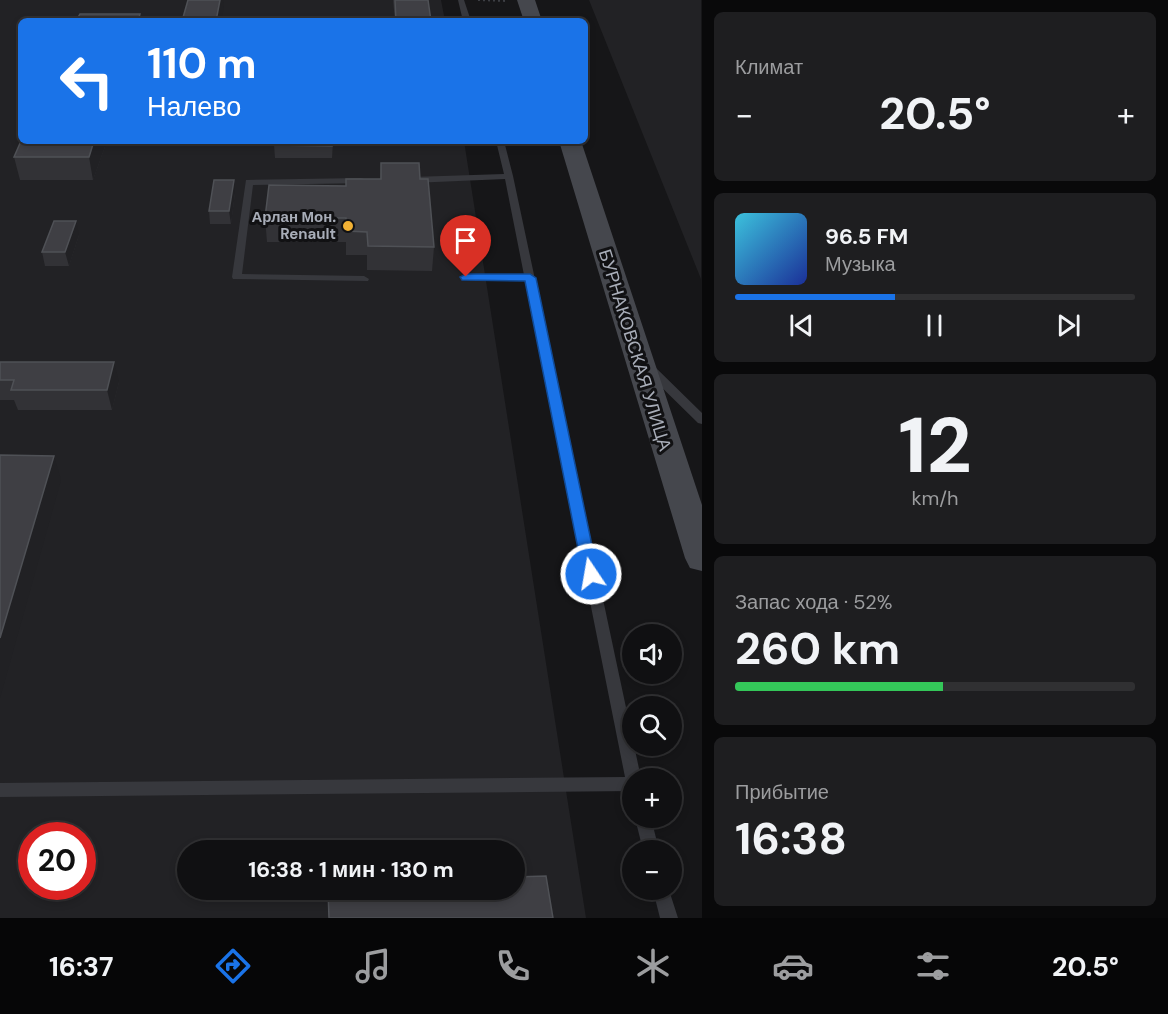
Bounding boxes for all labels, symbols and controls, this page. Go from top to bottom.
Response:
text: 110 m [147,36,257,91]
icon: left [48,42,126,120]
text: Климат [735,54,803,80]
text: 20.5° [879,84,991,143]
text: Налево [147,89,241,124]
text: − [735,93,753,136]
text: + [1117,93,1135,136]
place label: Арлан Мон. Renault [251,207,336,244]
pin [440,215,491,277]
marker: Арлан Мон. Renault [341,219,355,233]
text: 96.5 FM [825,222,908,251]
icon: arrive [449,224,482,257]
street label: БУРНАКОВСКАЯ УЛИЦА [593,246,677,454]
text: Музыка [825,251,896,277]
icon: previous [785,309,818,342]
icon: pause [918,309,951,342]
icon: next [1052,309,1085,342]
text: 12 [898,395,972,496]
text: km/h [911,485,959,511]
position arrow [559,542,623,606]
text: Запас хода · 52% [735,589,892,615]
text: 260 km [735,619,900,678]
map controls [622,624,682,900]
button: sound [622,624,682,684]
button: search [622,696,682,756]
button: + [622,768,682,828]
text: Прибытие [735,779,829,805]
text: 16:38 [735,809,847,868]
speed limit sign: 20 [18,822,96,900]
button: − [622,840,682,900]
text: 16:38 · 1 мин · 130 m [248,855,454,884]
icon: directions [212,945,254,987]
icon: music [352,945,394,987]
icon: phone [492,945,534,987]
icon: climate [632,945,674,987]
icon: car [772,945,814,987]
icon: filters [912,945,954,987]
text: 16:37 [49,949,113,984]
text: 20.5° [1052,949,1119,984]

